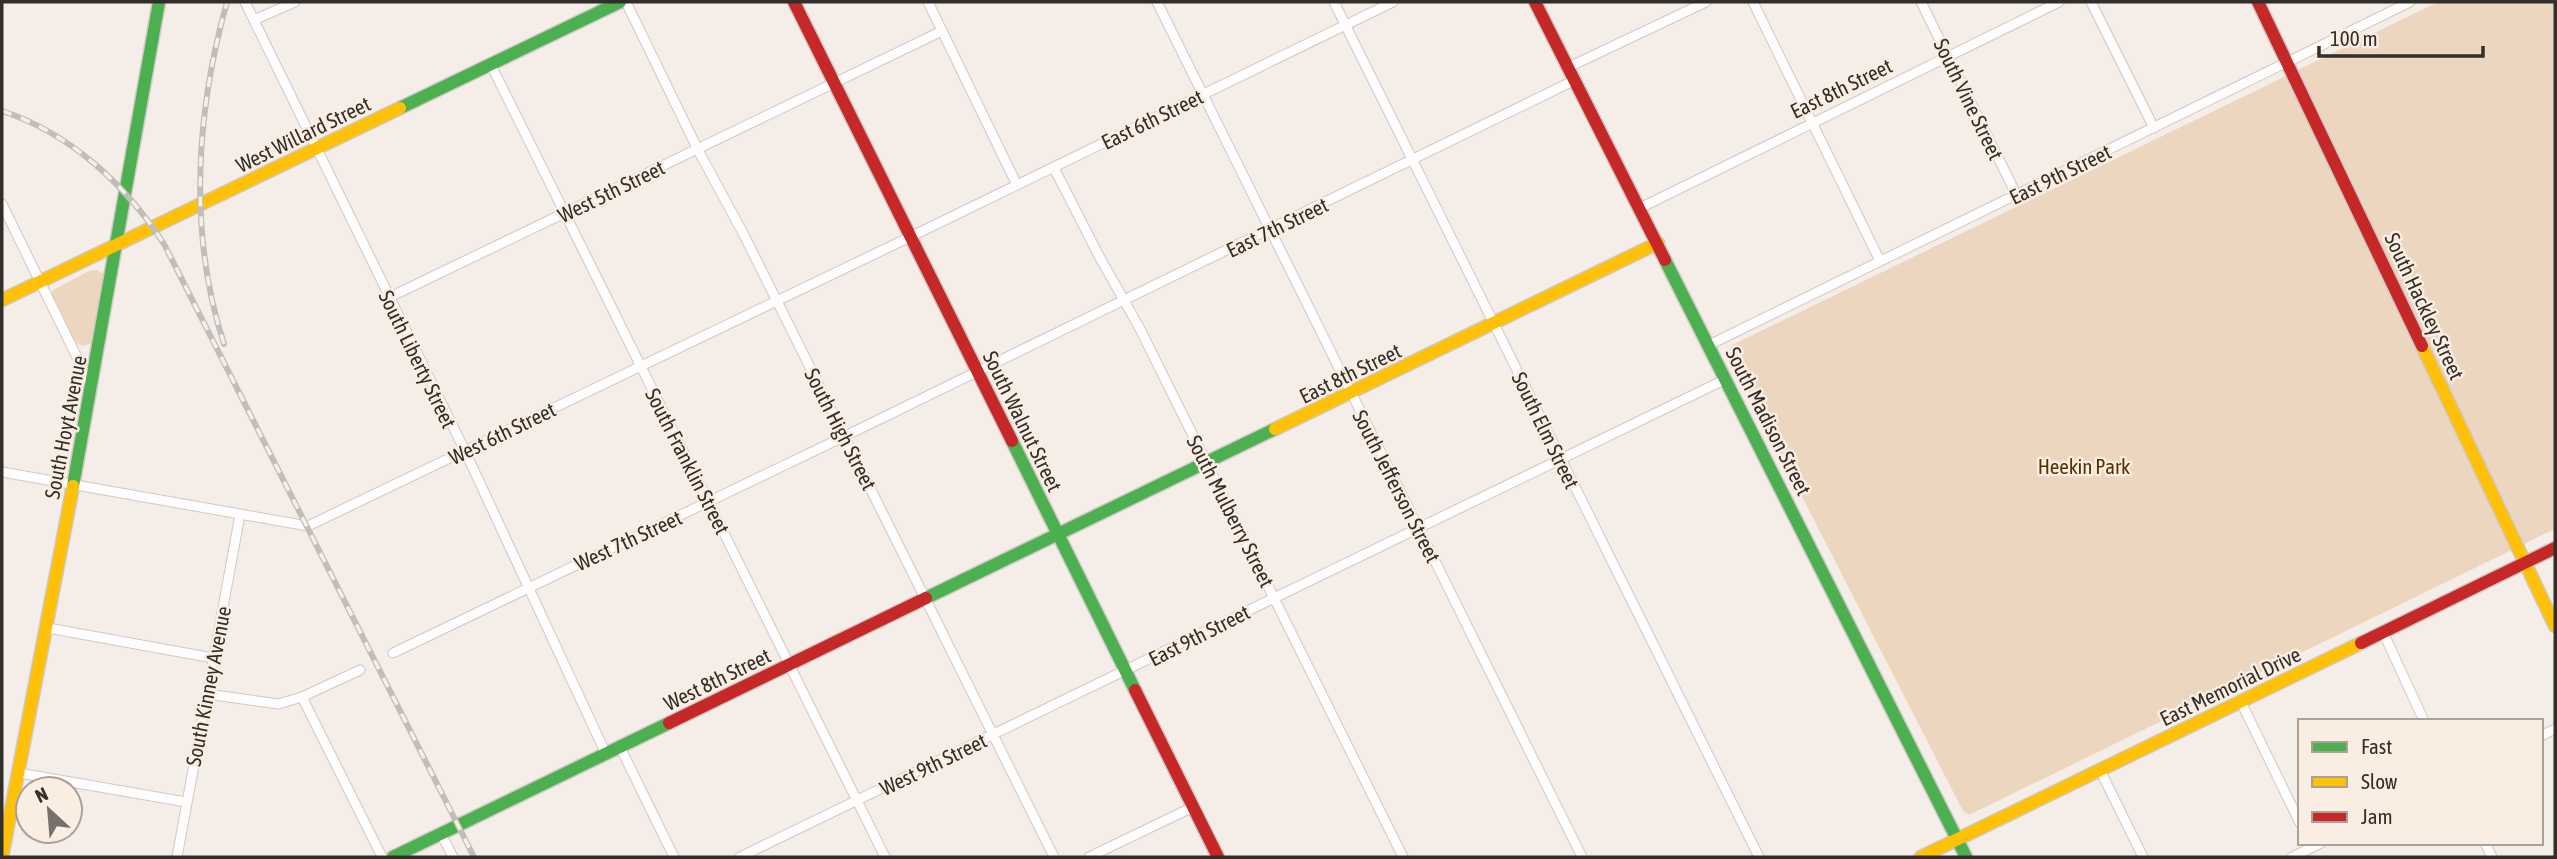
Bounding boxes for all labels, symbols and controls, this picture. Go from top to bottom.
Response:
scale bar [2319,14,2484,58]
text: 100 m [2330,26,2378,50]
street label: South Vine Street [1929,35,2009,163]
street label: East 8th Street [1786,53,1896,123]
street label: East 6th Street [1097,84,1207,154]
street label: West Willard Street [232,91,374,177]
street label: East 9th Street [2005,139,2115,209]
street label: West 5th Street [554,155,668,227]
street label: East 7th Street [1222,192,1332,262]
street label: South Hackley Street [2380,229,2470,383]
street label: South Liberty Street [374,286,462,432]
street label: East 8th Street [1295,338,1405,408]
street label: South Madison Street [1721,343,1817,499]
street label: South Walnut Street [979,347,1067,495]
street label: South Hoyt Avenue [39,353,91,501]
street label: South High Street [800,364,882,494]
street label: South Elm Street [1507,368,1585,492]
street label: South Franklin Street [641,384,735,538]
street label: West 6th Street [445,397,559,469]
street label: South Jefferson Street [1348,406,1446,566]
street label: South Mulberry Street [1182,431,1280,591]
park label: Heekin Park [2038,454,2130,478]
street label: West 7th Street [571,505,685,575]
street label: East 9th Street [1144,599,1254,671]
street label: South Kinney Avenue [181,604,235,768]
street label: East Memorial Drive [2156,642,2304,730]
street label: West 8th Street [660,643,774,715]
legend [2298,719,2543,845]
street label: West 9th Street [876,728,990,800]
text: Fast [2361,734,2392,758]
text: Slow [2361,769,2398,793]
north arrow [14,775,84,845]
text: N [32,782,51,807]
text: Jam [2361,804,2393,828]

